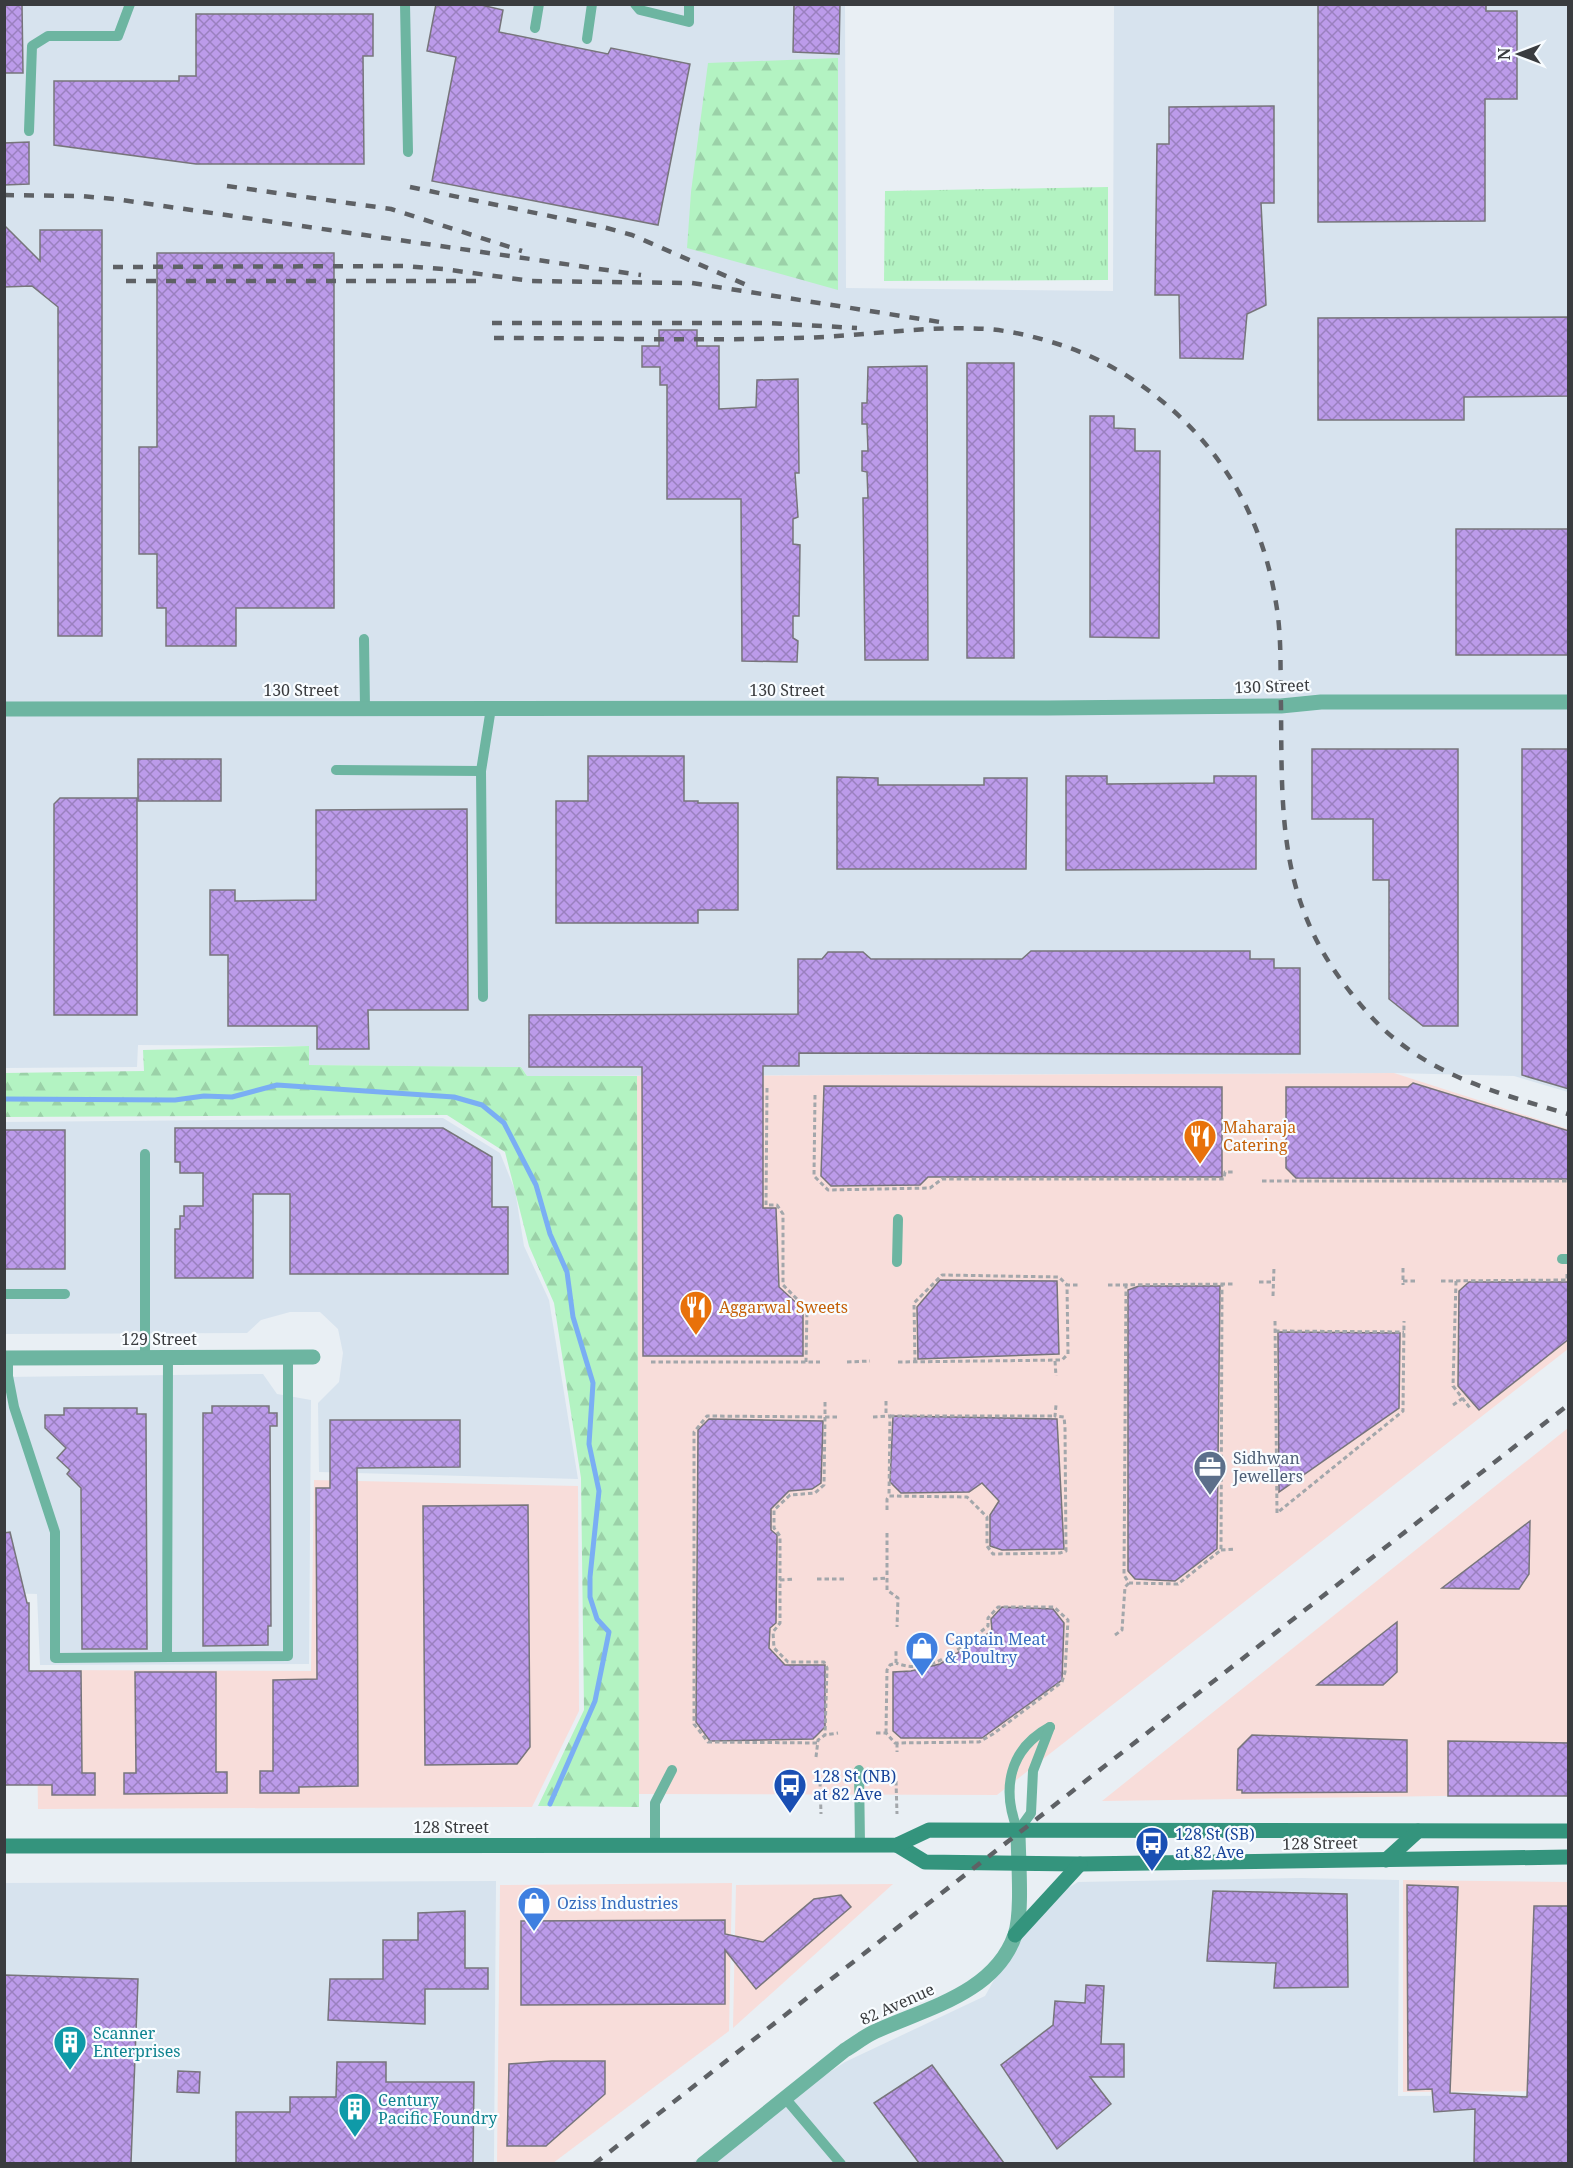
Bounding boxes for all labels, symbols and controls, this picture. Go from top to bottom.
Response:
north arrow [1489,24,1549,84]
text: N [1493,47,1515,60]
street label: 130 Street [1234,674,1311,698]
street label: 130 Street [263,679,339,701]
street label: 130 Street [749,679,825,701]
place label: Maharaja Catering [1223,1116,1296,1156]
restaurant icon: Maharaja Catering [1182,1118,1218,1165]
restaurant icon: Aggarwal Sweets [678,1289,714,1336]
place label: Aggarwal Sweets [719,1296,848,1318]
street label: 129 Street [121,1328,197,1350]
place label: Sidhwan Jewellers [1232,1447,1303,1487]
office icon: Sidhwan Jewellers [1192,1449,1228,1496]
place label: Captain Meat & Poultry [945,1628,1046,1668]
shop icon: Captain Meat & Poultry [904,1630,940,1677]
place label: 128 St (NB) at 82 Ave [813,1765,896,1805]
bus stop icon: 128 St (NB) at 82 Ave [772,1767,808,1814]
street label: 128 Street [413,1816,489,1838]
place label: 128 St (SB) at 82 Ave [1175,1823,1255,1863]
bus stop icon: 128 St (SB) at 82 Ave [1134,1825,1170,1872]
street label: 128 Street [1282,1831,1358,1855]
shop icon: Oziss Industries [516,1885,552,1932]
place label: Oziss Industries [557,1892,678,1914]
street label: 82 Avenue [856,1978,938,2030]
place label: Scanner Enterprises [93,2022,181,2062]
building icon: Scanner Enterprises [52,2024,88,2071]
place label: Century Pacific Foundry [378,2089,498,2129]
building icon: Century Pacific Foundry [337,2091,373,2138]

